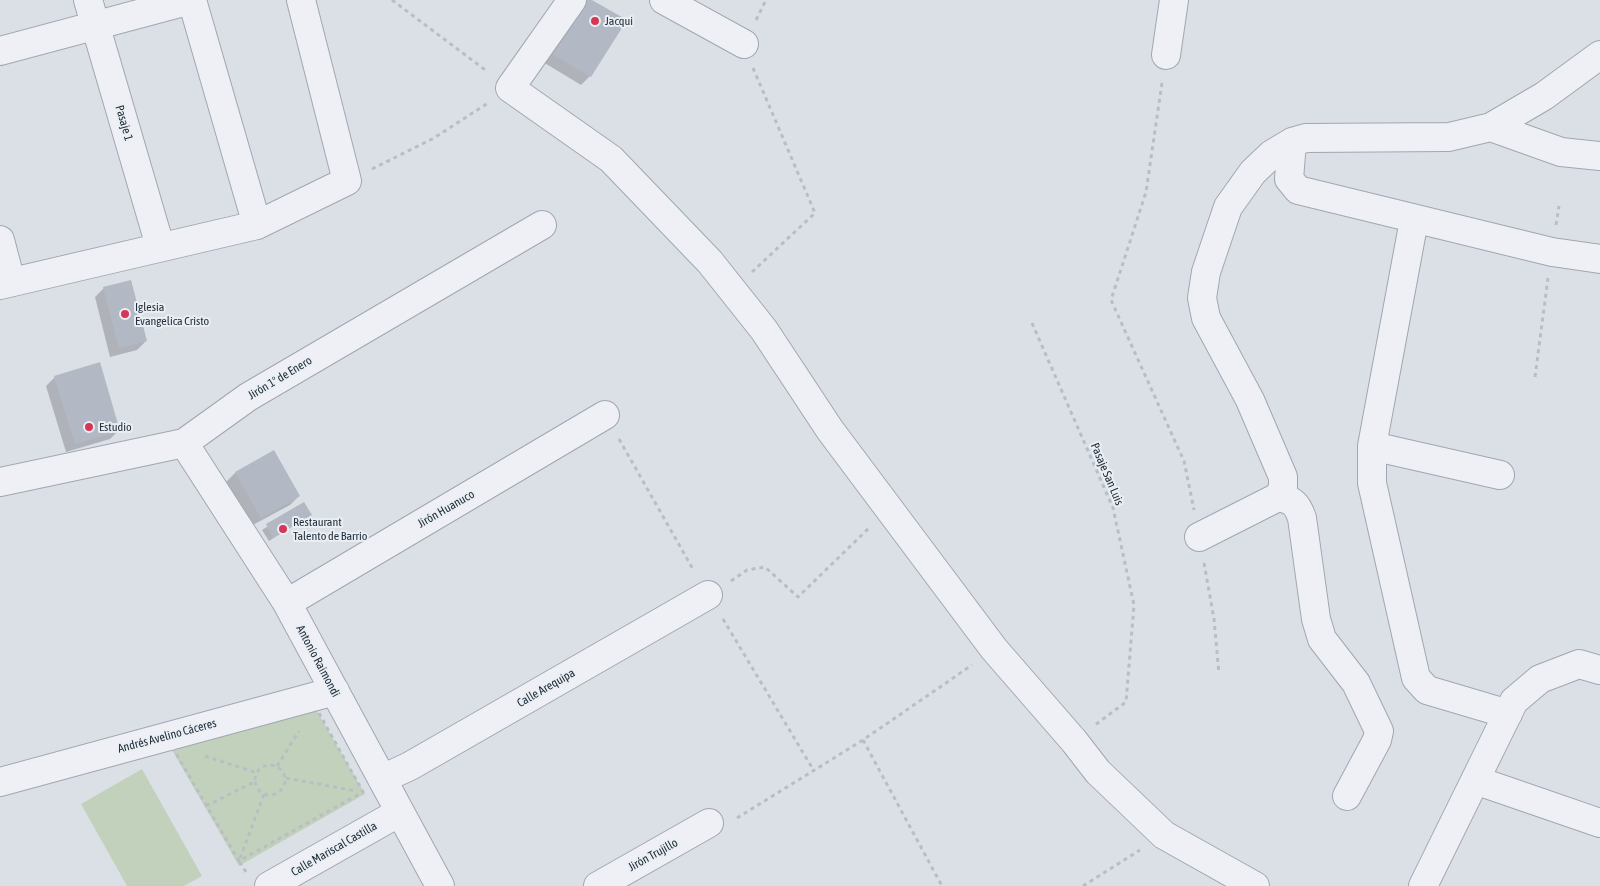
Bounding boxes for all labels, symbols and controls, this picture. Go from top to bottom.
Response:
place label: Jacqui [605,14,633,28]
marker: Jacqui [589,15,601,27]
street label: Pasaje 1 [112,103,136,143]
place label: Iglesia Evangelica Cristo [135,300,209,328]
marker: Iglesia Evangelica Cristo [119,308,131,320]
street label: Jirón 1° de Enero [245,353,315,403]
place label: Estudio [99,420,132,434]
marker: Estudio [83,421,95,433]
street label: Pasaje San Luis [1087,441,1127,507]
street label: Jirón Huanuco [415,487,477,531]
place label: Restaurant Talento de Barrio [293,515,367,543]
marker: Restaurant Talento de Barrio [277,523,289,535]
street label: Antonio Raimondi [293,623,343,699]
street label: Calle Arequipa [514,666,578,710]
street label: Andrés Avelino Cáceres [116,716,218,756]
street label: Calle Mariscal Castilla [289,819,379,879]
street label: Jirón Trujillo [626,835,680,875]

